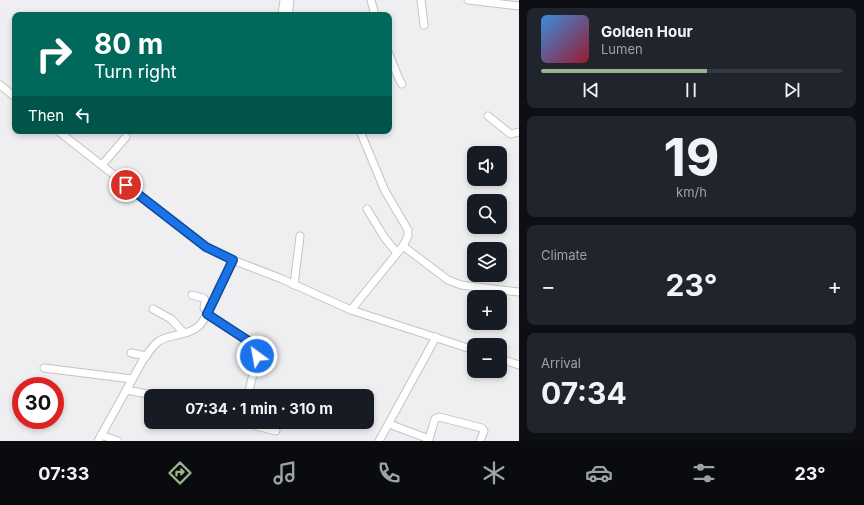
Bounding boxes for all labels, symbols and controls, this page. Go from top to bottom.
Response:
text: Golden Hour [601,22,693,41]
text: 80 m [94,27,163,61]
icon: right [28,28,80,80]
text: Lumen [601,41,643,57]
text: Turn right [94,61,177,82]
icon: previous [580,79,602,101]
icon: pause [680,79,702,101]
icon: next [781,79,803,101]
icon: left [72,104,94,126]
text: Then [28,106,64,125]
text: 19 [663,126,720,189]
map controls [467,146,507,378]
button: sound [467,146,507,186]
pin [109,168,143,202]
icon: arrive [115,174,137,196]
text: km/h [676,184,707,200]
button: search [467,194,507,234]
button: layers [467,242,507,282]
text: Climate [541,247,587,263]
text: 23° [666,267,717,303]
text: − [541,273,556,299]
text: + [827,273,842,299]
button: + [467,290,507,330]
position arrow [236,335,278,377]
button: − [467,338,507,378]
text: Arrival [541,355,581,371]
text: 07:34 [541,375,627,411]
speed limit sign: 30 [12,377,64,429]
text: 07:34 · 1 min · 310 m [185,399,333,418]
icon: directions [166,459,194,487]
icon: music [271,459,299,487]
icon: phone [375,459,403,487]
icon: climate [480,459,508,487]
icon: car [585,459,613,487]
icon: filters [690,459,718,487]
text: 07:33 [38,463,89,484]
text: 23° [794,463,826,484]

